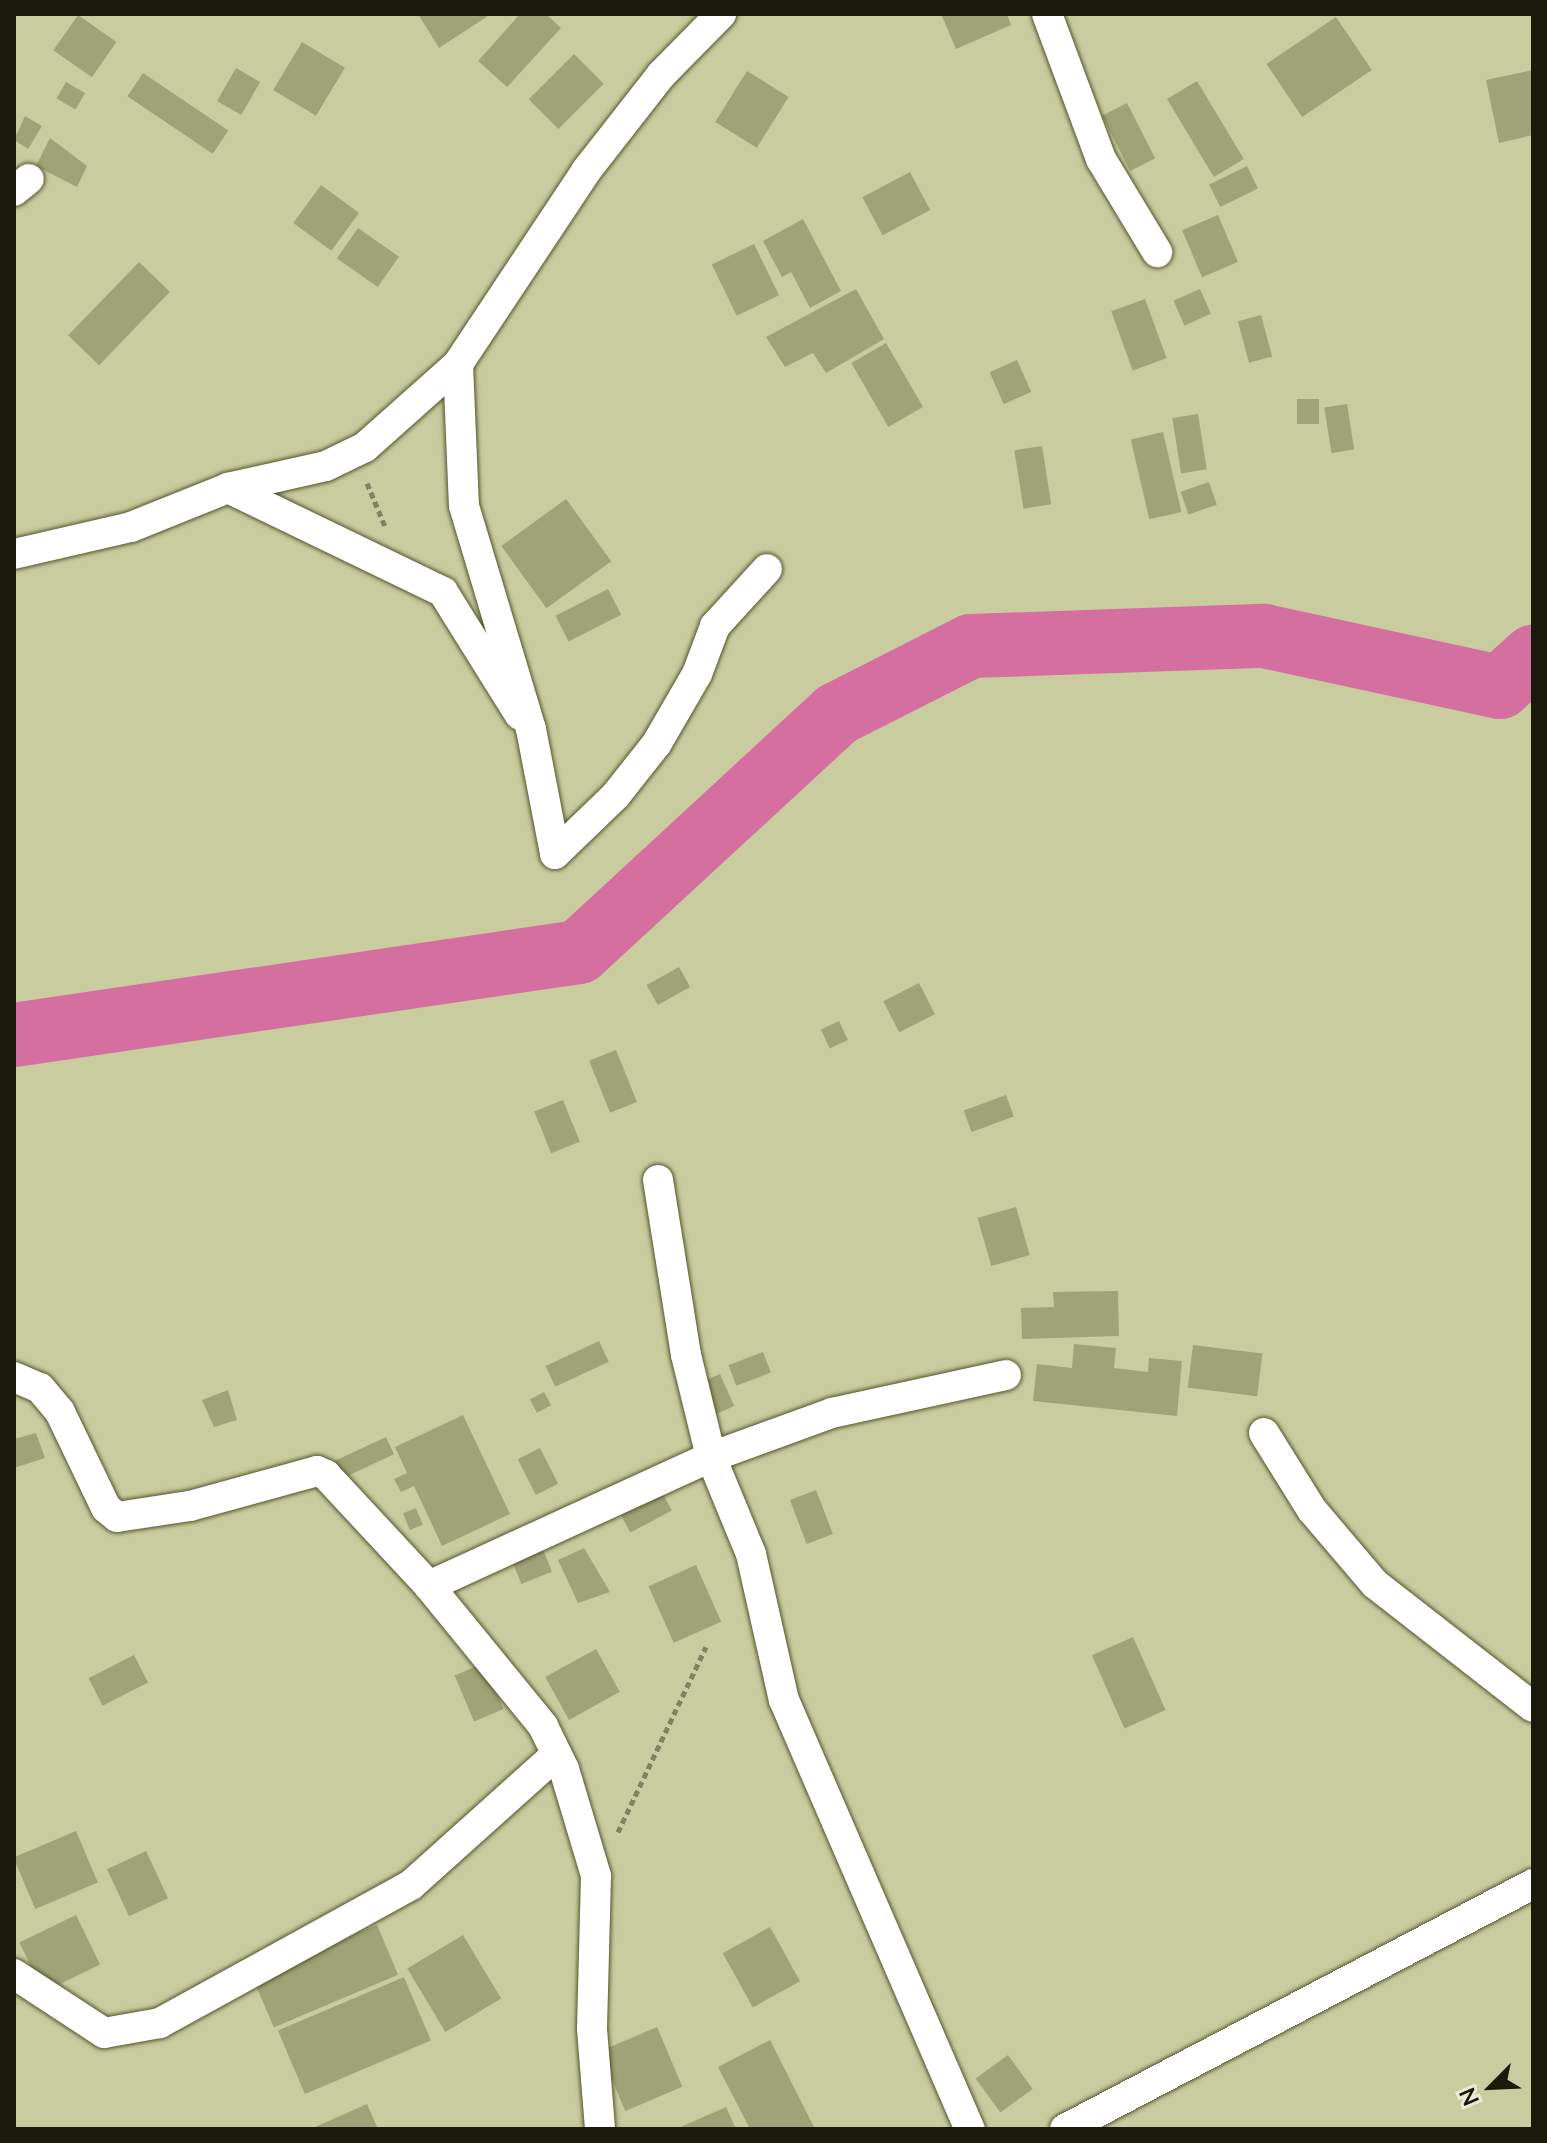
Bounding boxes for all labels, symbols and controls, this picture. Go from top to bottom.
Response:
north arrow [1451,2047,1531,2127]
text: N [1453,2084,1484,2110]

